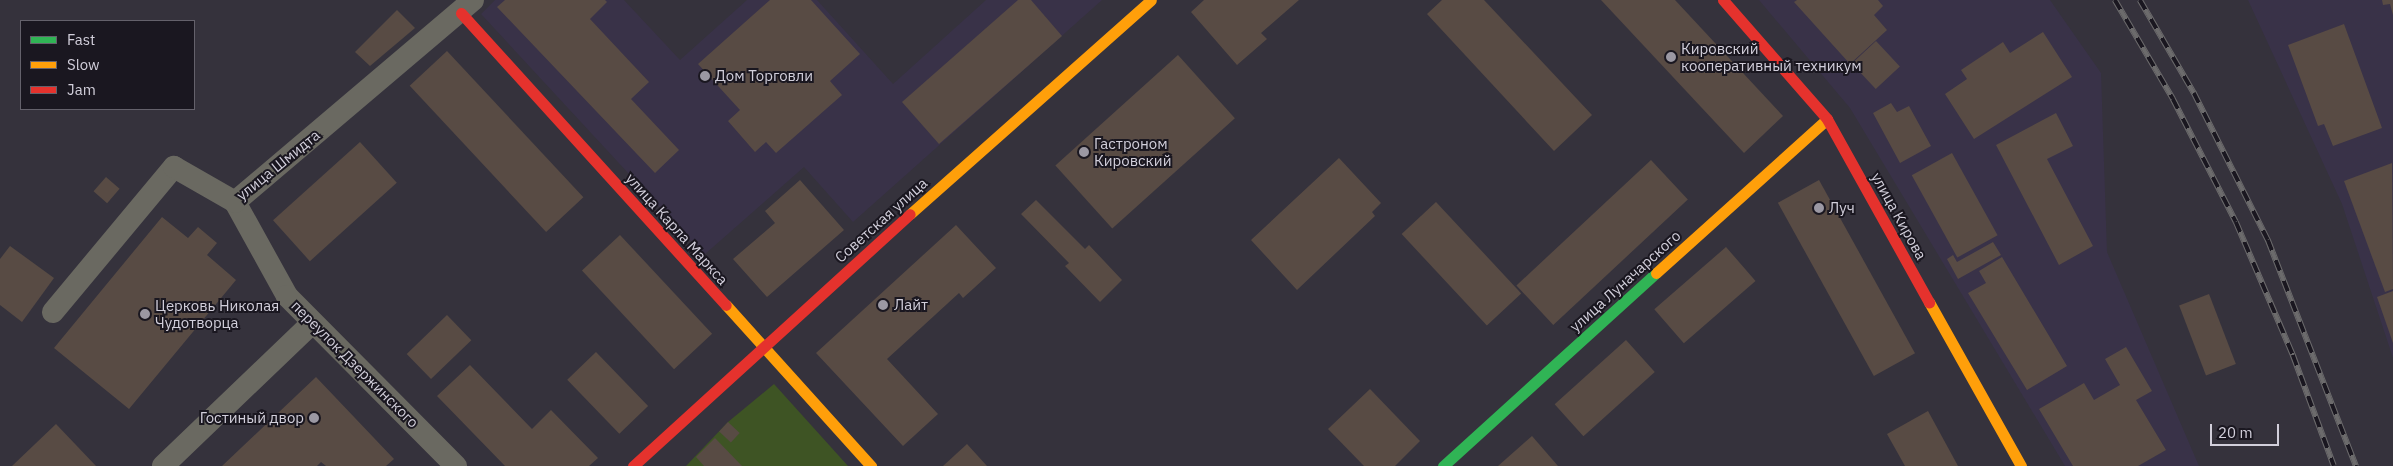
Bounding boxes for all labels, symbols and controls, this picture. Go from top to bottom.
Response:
legend [20,20,195,110]
text: Fast [67,30,95,49]
place label: Кировский кооперативный техникум [1681,39,1862,74]
marker: Кировский кооперативный техникум [1665,51,1677,63]
text: Slow [67,55,100,74]
place label: Дом Торговли [715,67,813,85]
marker: Дом Торговли [699,70,711,82]
text: Jam [67,80,96,99]
street label: улица Шмидта [233,126,323,204]
place label: Гастроном Кировский [1094,134,1172,169]
marker: Гастроном Кировский [1078,146,1090,158]
street label: улица Карла Маркса [622,169,732,289]
street label: улица Кирова [1868,169,1930,263]
street label: Советская улица [831,174,931,266]
place label: Луч [1829,199,1855,217]
marker: Луч [1813,202,1825,214]
street label: улица Луначарского [1566,227,1684,335]
place label: Церковь Николая Чудотворца [155,296,279,331]
place label: Лайт [894,296,928,314]
street label: переулок Дзержинского [288,297,422,431]
marker: Лайт [876,298,890,312]
marker: Церковь Николая Чудотворца [139,308,151,320]
place label: Гостиный двор [200,409,304,427]
marker: Гостиный двор [308,412,320,424]
scale bar [2213,414,2282,446]
text: 20 m [2218,423,2253,442]

